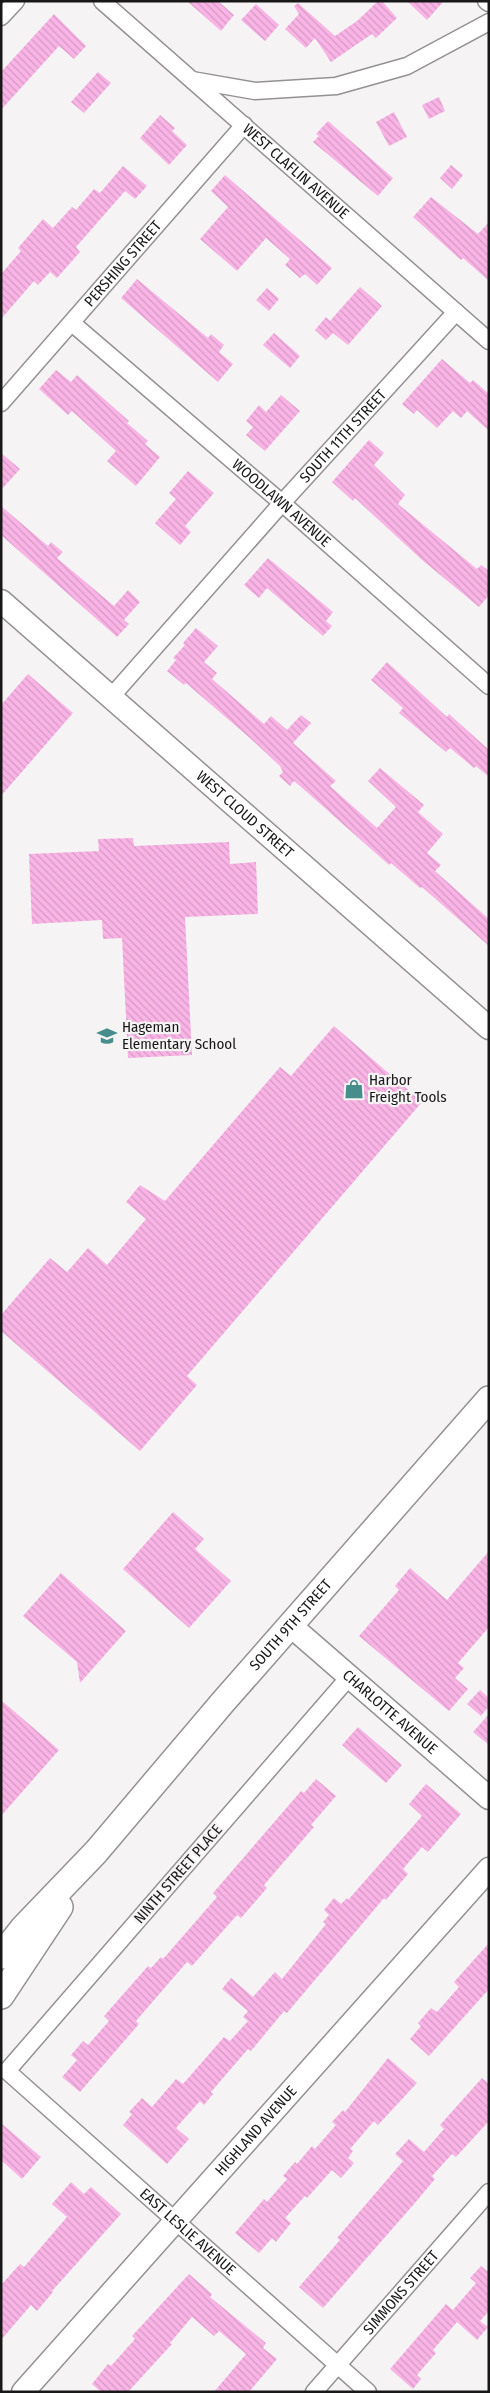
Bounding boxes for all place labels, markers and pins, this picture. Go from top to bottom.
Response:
place label: Hageman Elementary School [122,1018,236,1053]
school or university icon: Hageman Elementary School [96,1025,118,1047]
place label: Harbor Freight Tools [369,1071,447,1106]
shop icon: Harbor Freight Tools [343,1078,365,1100]

